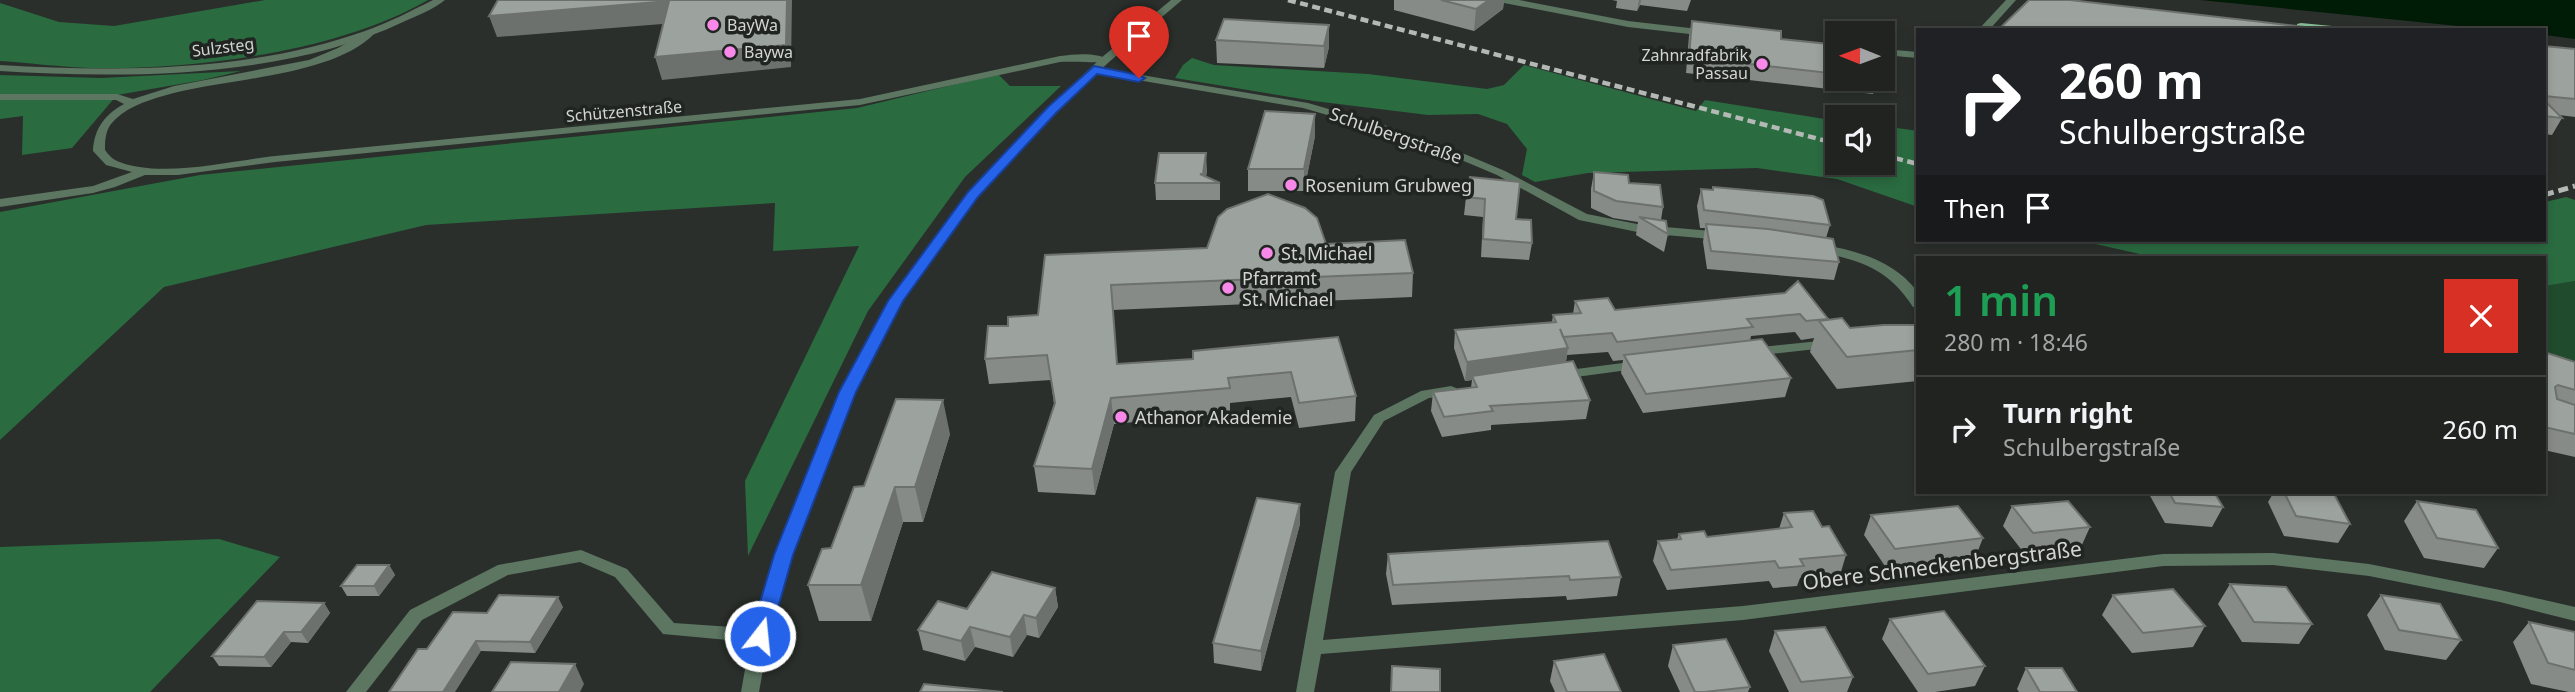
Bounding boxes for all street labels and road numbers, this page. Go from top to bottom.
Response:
street label: Sulzsteg [191,32,255,62]
street label: Schützenstraße [565,95,683,127]
street label: Schulbergstraße [1326,101,1466,169]
street label: Obere Schneckenbergstraße [1801,534,2083,596]

